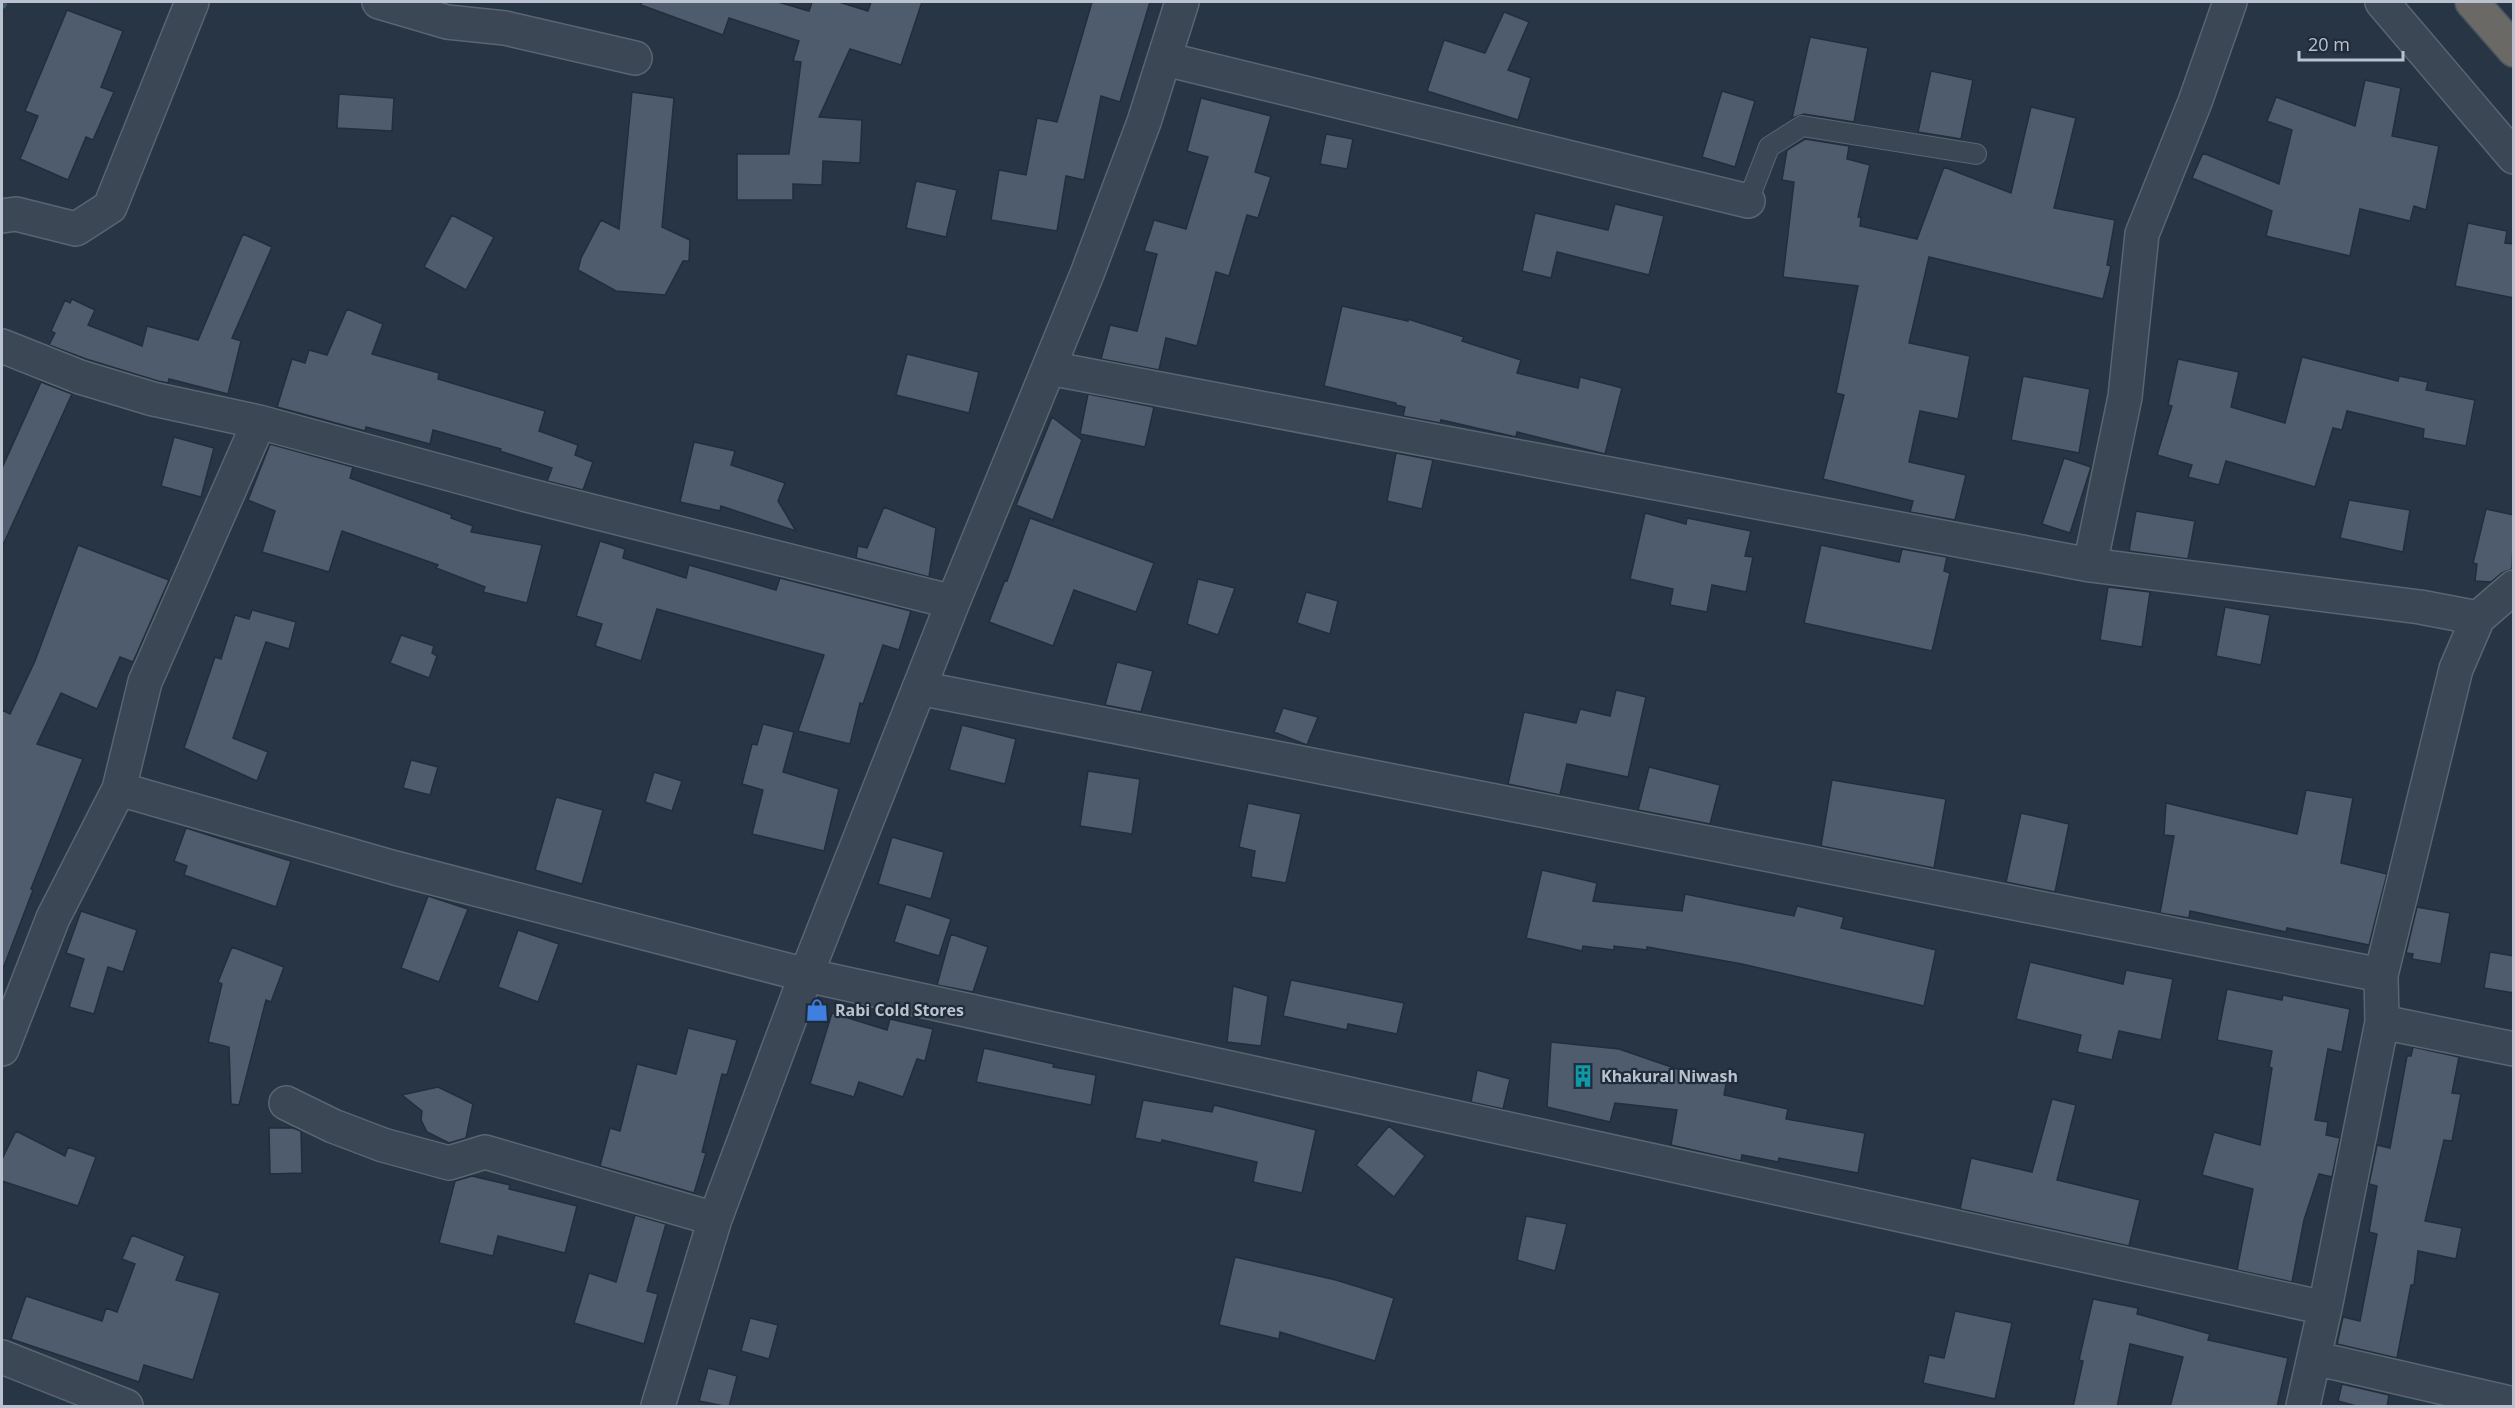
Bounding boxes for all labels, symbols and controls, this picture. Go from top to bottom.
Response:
scale bar [2299,24,2402,62]
text: 20 m [2308,32,2350,56]
shop icon: Rabi Cold Stores [804,997,830,1023]
place label: Rabi Cold Stores [835,999,964,1021]
building icon: Khakural Niwash [1570,1063,1596,1089]
place label: Khakural Niwash [1601,1065,1738,1087]

